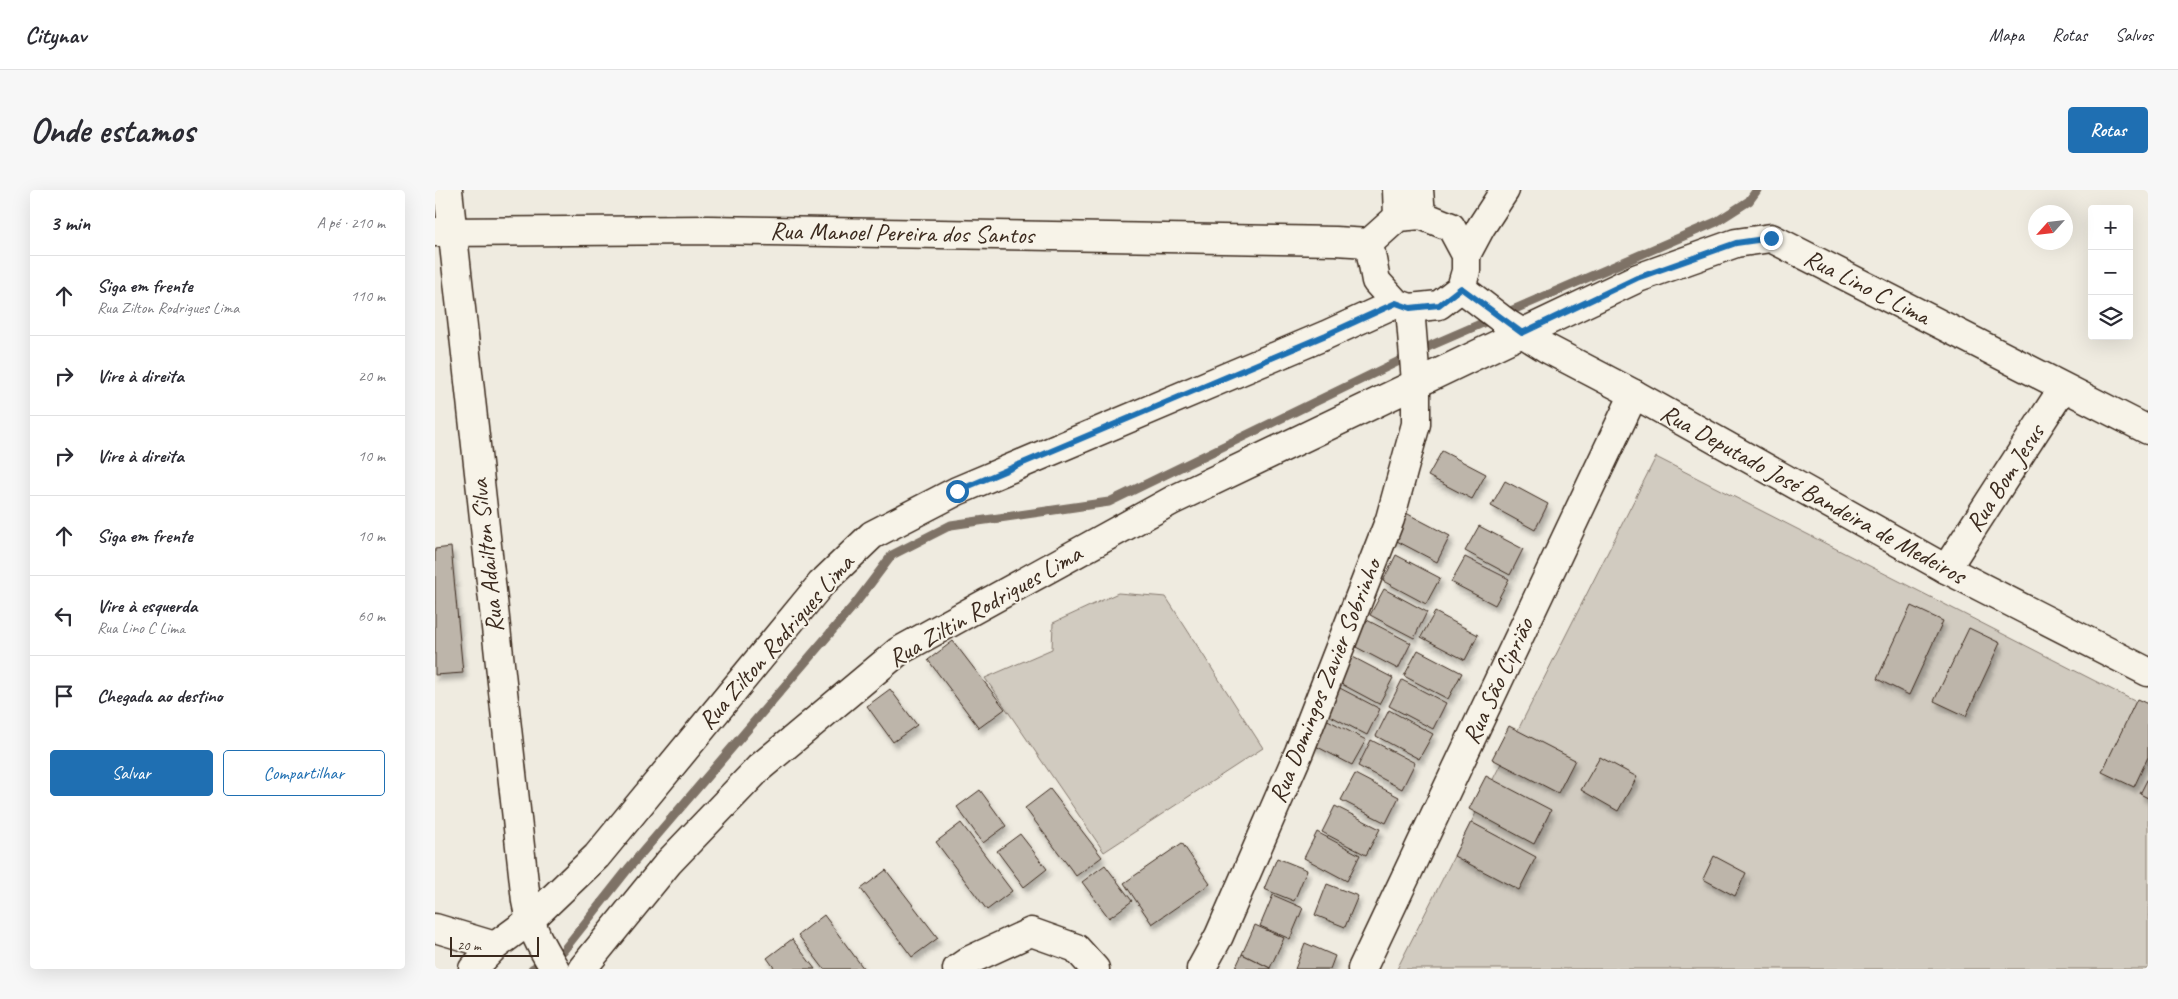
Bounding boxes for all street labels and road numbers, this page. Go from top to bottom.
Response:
street label: Rua Manoel Pereira dos Santos [770,215,1037,251]
street label: Rua Lino C Lima [1799,242,1938,334]
street label: Rua Deputado José Bandeira de Medeiros [1655,397,1973,593]
street label: Rua Bom Jesus [1958,416,2053,538]
street label: Rua Adailton Silva [463,476,511,634]
street label: Rua Ziltin Rodrigues Lima [883,537,1089,674]
street label: Rua Zilton Rodrigues Lima [691,546,862,736]
street label: Rua Domingos Zavier Sobrinho [1261,551,1390,808]
street label: Rua São Ciprião [1455,612,1542,749]

